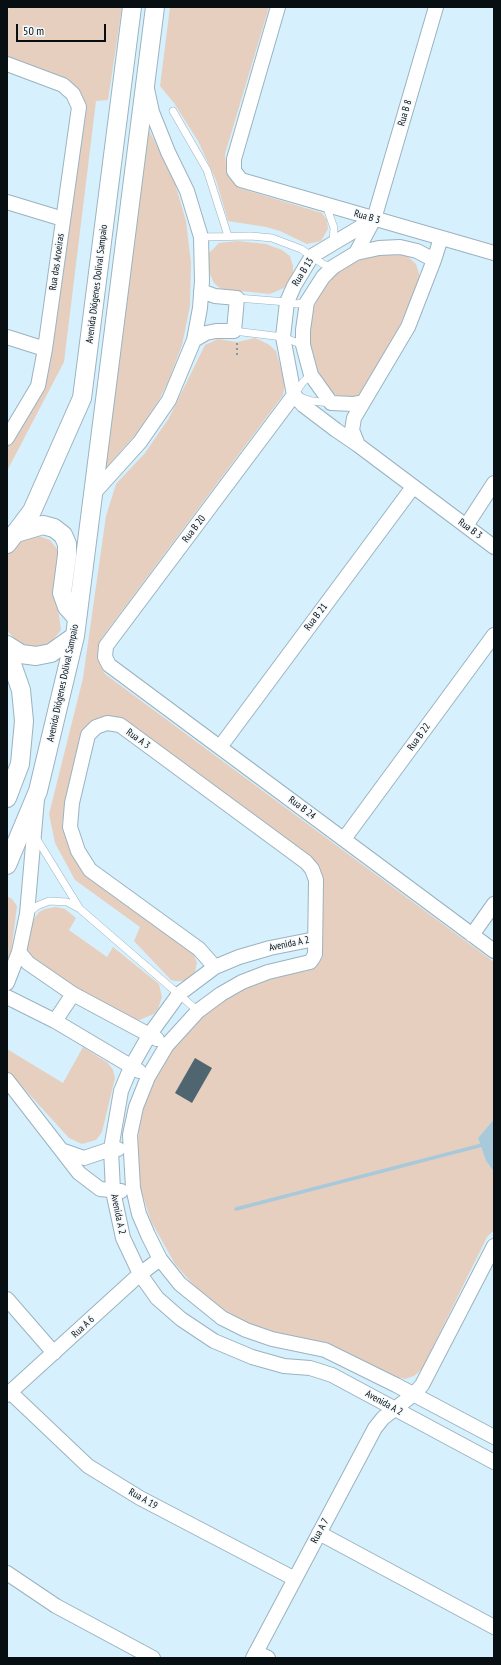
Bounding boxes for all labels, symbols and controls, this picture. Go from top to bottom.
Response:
scale bar [18,16,108,42]
text: 50 m [23,23,44,38]
street label: Rua B 8 [396,99,414,127]
street label: Rua B 3 [353,208,381,226]
street label: Avenida Diógenes Dolival Sampaio [84,224,110,344]
street label: Rua das Aroeiras [47,233,67,291]
street label: Rua B 13 [290,256,316,288]
street label: Rua B 20 [180,513,208,545]
street label: Rua B 3 [456,516,484,542]
street label: Rua B 21 [302,601,330,633]
street label: Avenida Diógenes Dolival Sampaio [45,623,81,743]
street label: Rua B 22 [405,721,433,753]
street label: Rua A 3 [124,726,152,752]
street label: Rua B 24 [286,794,318,822]
street label: Avenida A 2 [268,934,310,954]
street label: Avenida A 2 [108,1193,128,1235]
street label: Rua A 6 [69,1314,97,1340]
street label: Avenida A 2 [363,1388,405,1418]
street label: Rua A 19 [127,1486,159,1512]
street label: Rua A 7 [308,1516,332,1546]

